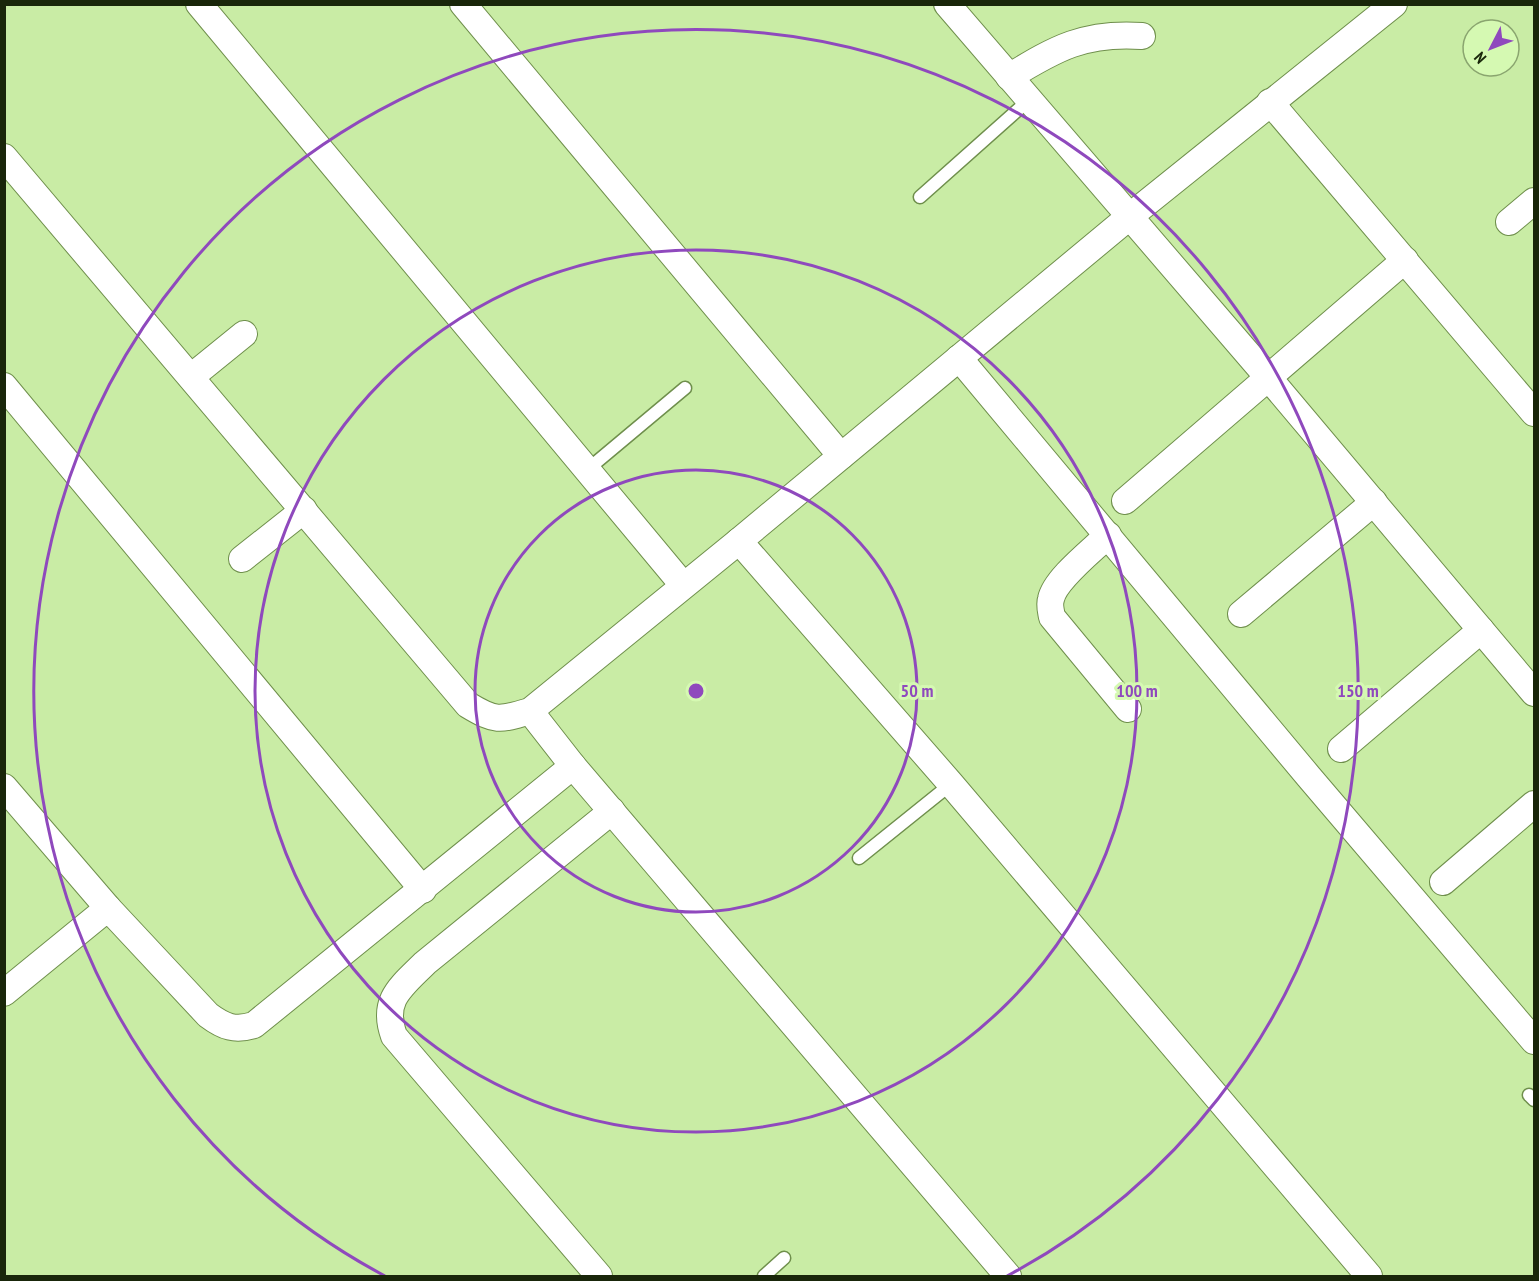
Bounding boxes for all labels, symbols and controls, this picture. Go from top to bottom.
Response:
north arrow [1461,18,1521,78]
text: N [1470,48,1490,68]
text: 50 m [901,679,933,702]
text: 100 m [1116,679,1158,702]
text: 150 m [1337,679,1379,702]
centre of rings [686,681,706,701]

